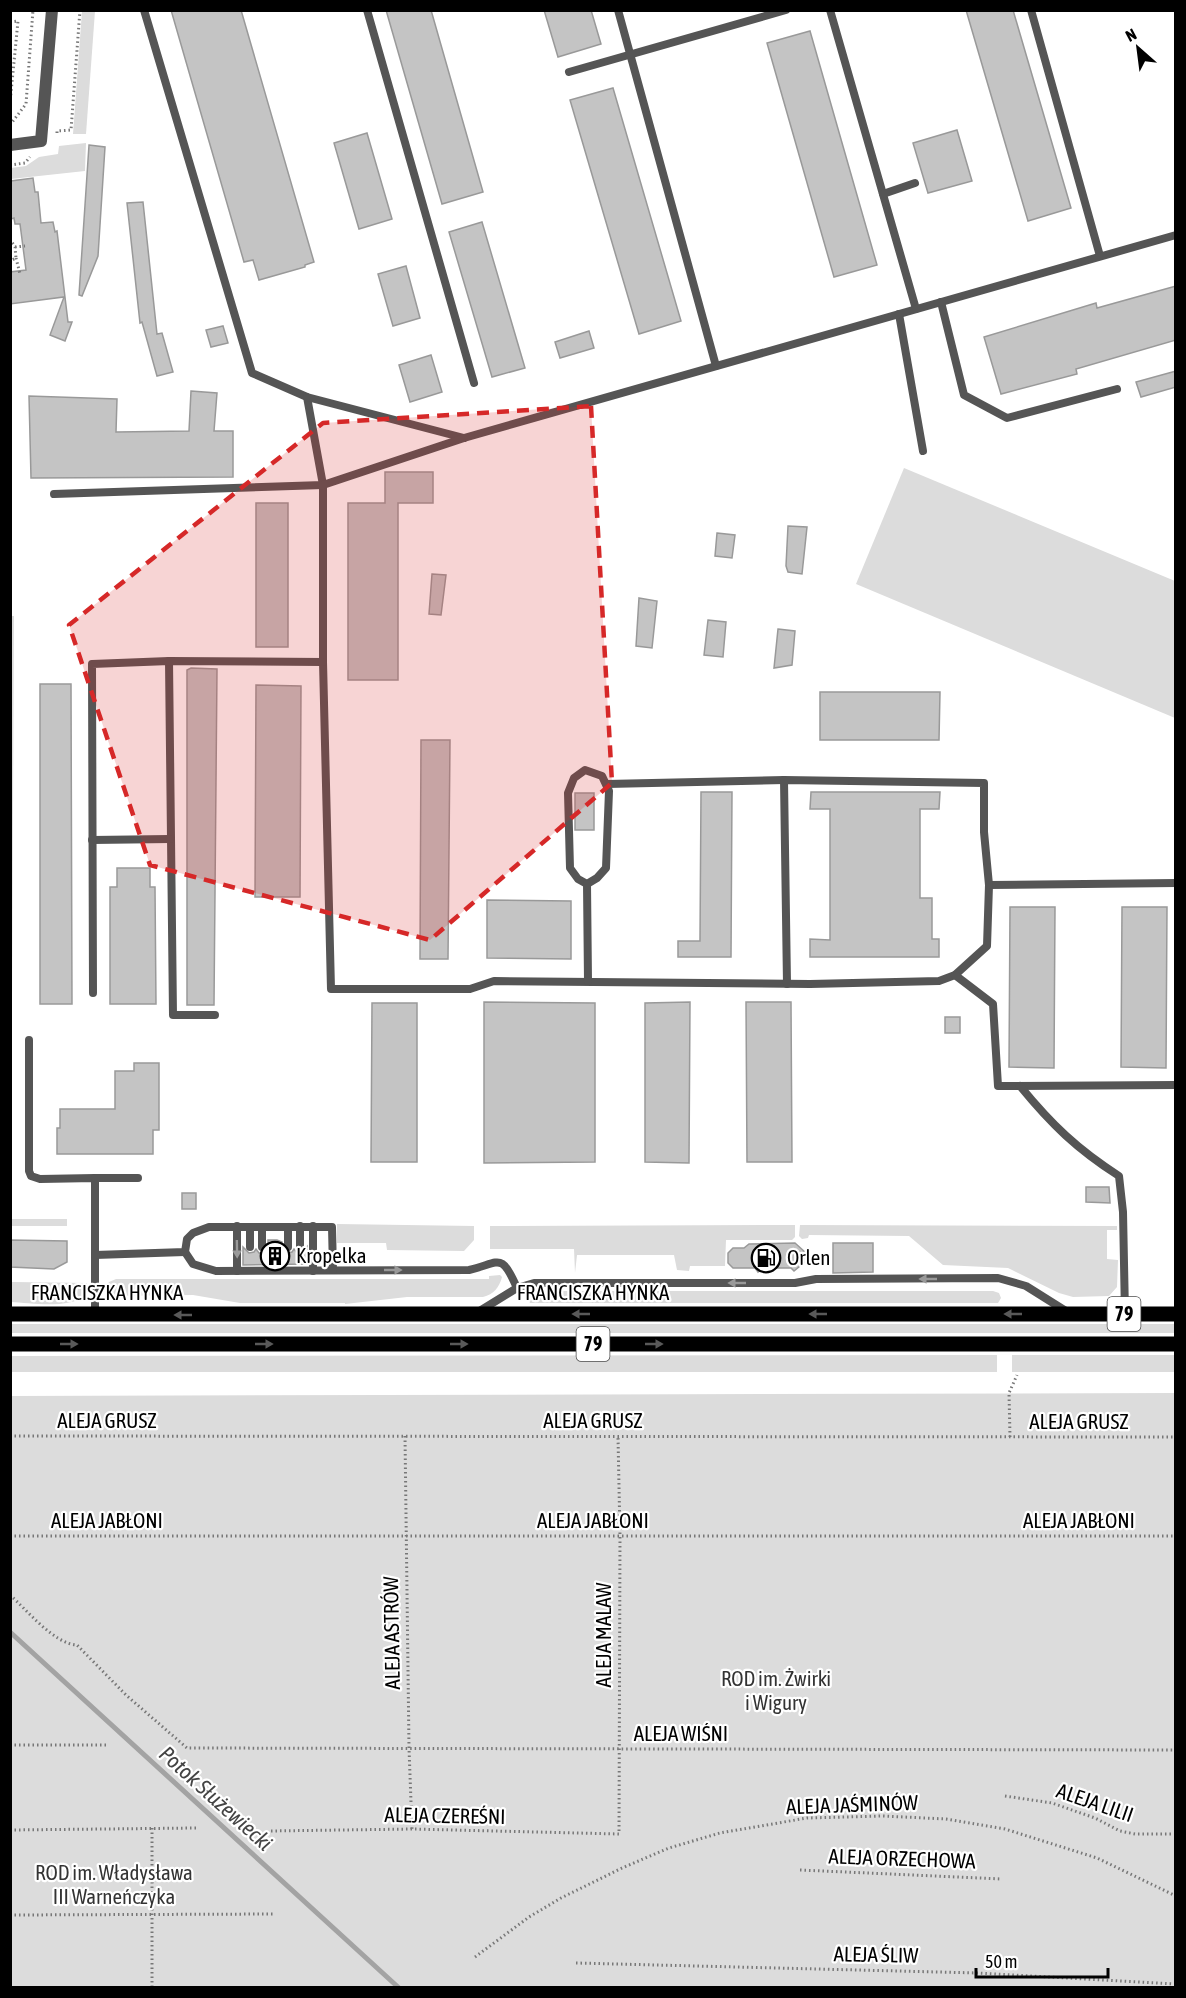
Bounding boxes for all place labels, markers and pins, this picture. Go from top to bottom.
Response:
building icon: Kropelka [259,1240,291,1272]
fuel station icon: Orlen [750,1242,782,1274]
place label: Kropelka [296,1243,366,1267]
place label: Orlen [787,1245,831,1269]

